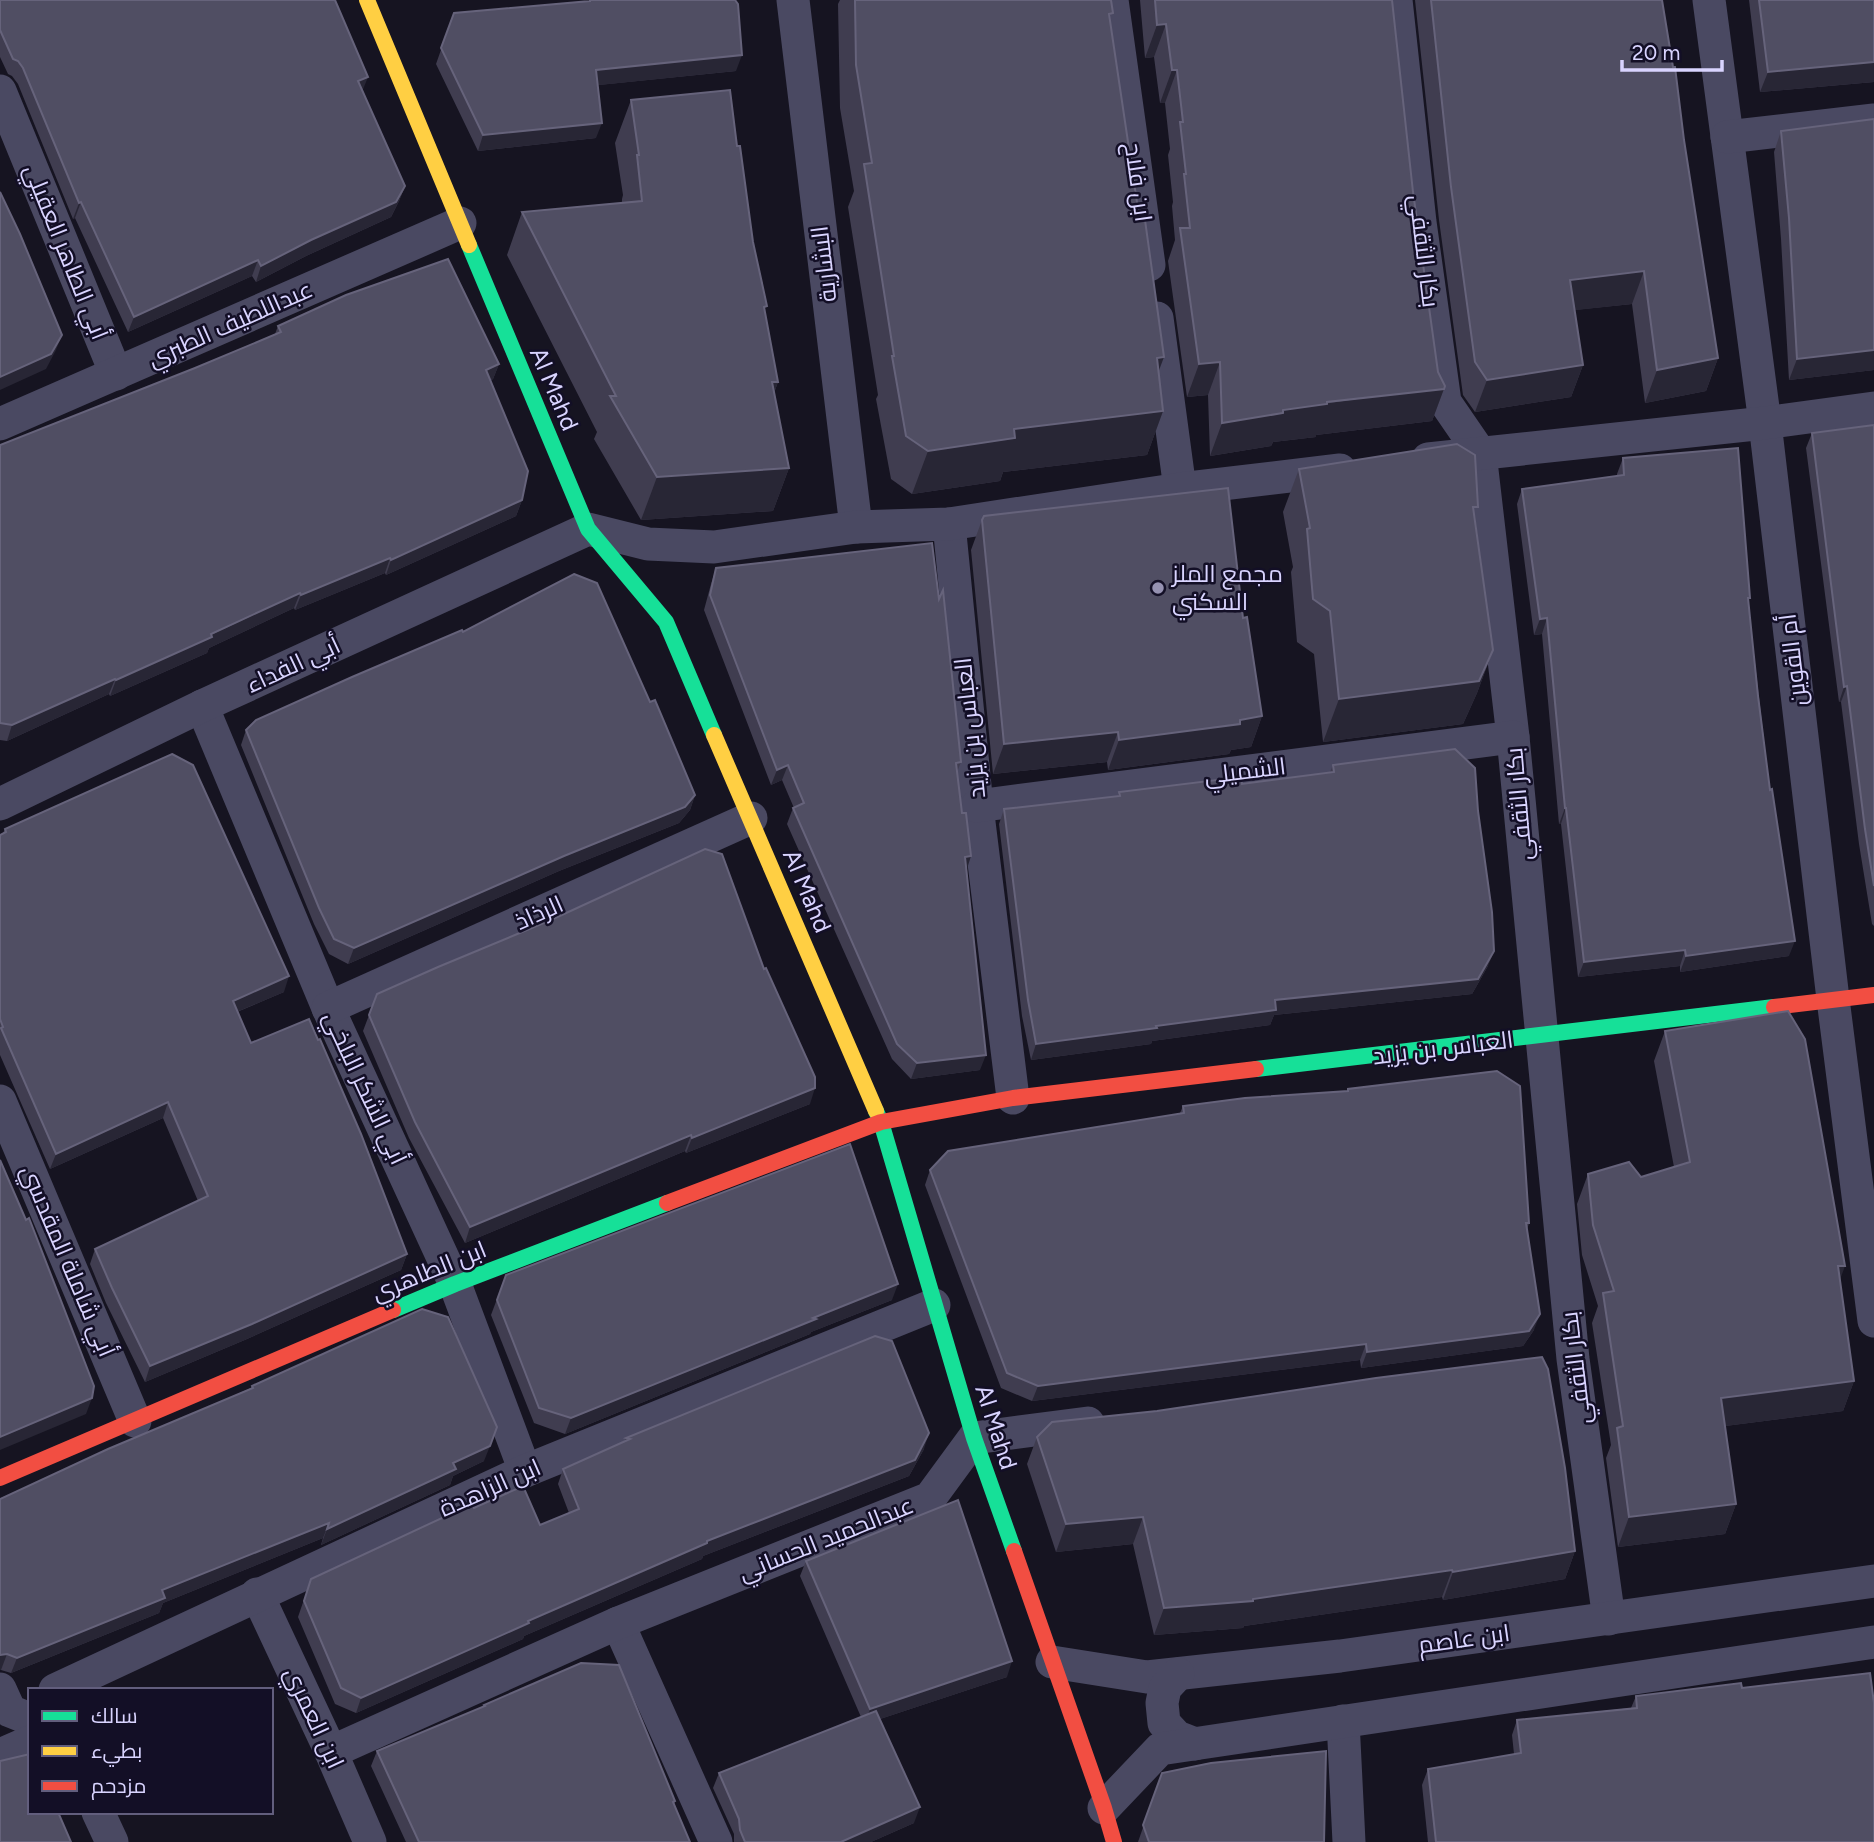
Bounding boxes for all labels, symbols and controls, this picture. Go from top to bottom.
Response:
scale bar [1622,28,1722,72]
text: 20 m [1632,40,1680,65]
street label: ابن فلاح [1117,140,1158,224]
street label: أبي الطاهر العقيلي [13,160,116,345]
street label: بكار الثقفي [1398,193,1446,310]
street label: البشارية [804,224,843,304]
street label: عبداللطيف الطبري [143,274,318,377]
street label: Al Mahd [524,343,585,435]
place label: مجمع الملز السكني [1170,559,1283,621]
marker: مجمع الملز السكني [1150,580,1166,596]
street label: أم القوين [1771,612,1815,708]
street label: أبي الفداء [241,629,347,704]
street label: العباس بن يزيد [948,656,991,800]
street label: بكار الثقفي [1499,746,1543,862]
street label: الشميلي [1202,751,1288,795]
street label: Al Mahd [777,845,838,937]
street label: الرذاذ [510,889,567,936]
street label: أبي الشكر البلخي [313,1006,415,1171]
street label: العباس بن يزيد [1371,1024,1515,1071]
street label: أبي شاملة المقدسي [10,1160,123,1363]
street label: ابن الطاهري [367,1234,492,1310]
street label: بكار الثقفي [1554,1309,1602,1426]
street label: Al Mahd [969,1381,1024,1473]
street label: ابن الزاهدة [434,1452,545,1523]
street label: عبدالحميد الحساني [734,1490,920,1592]
street label: ابن عاصم [1416,1618,1512,1661]
street label: ابن العمري [275,1662,351,1775]
legend [28,1688,273,1814]
text: سالك [91,1703,138,1728]
text: بطيء [91,1738,142,1767]
text: مزدحم [91,1773,146,1800]

